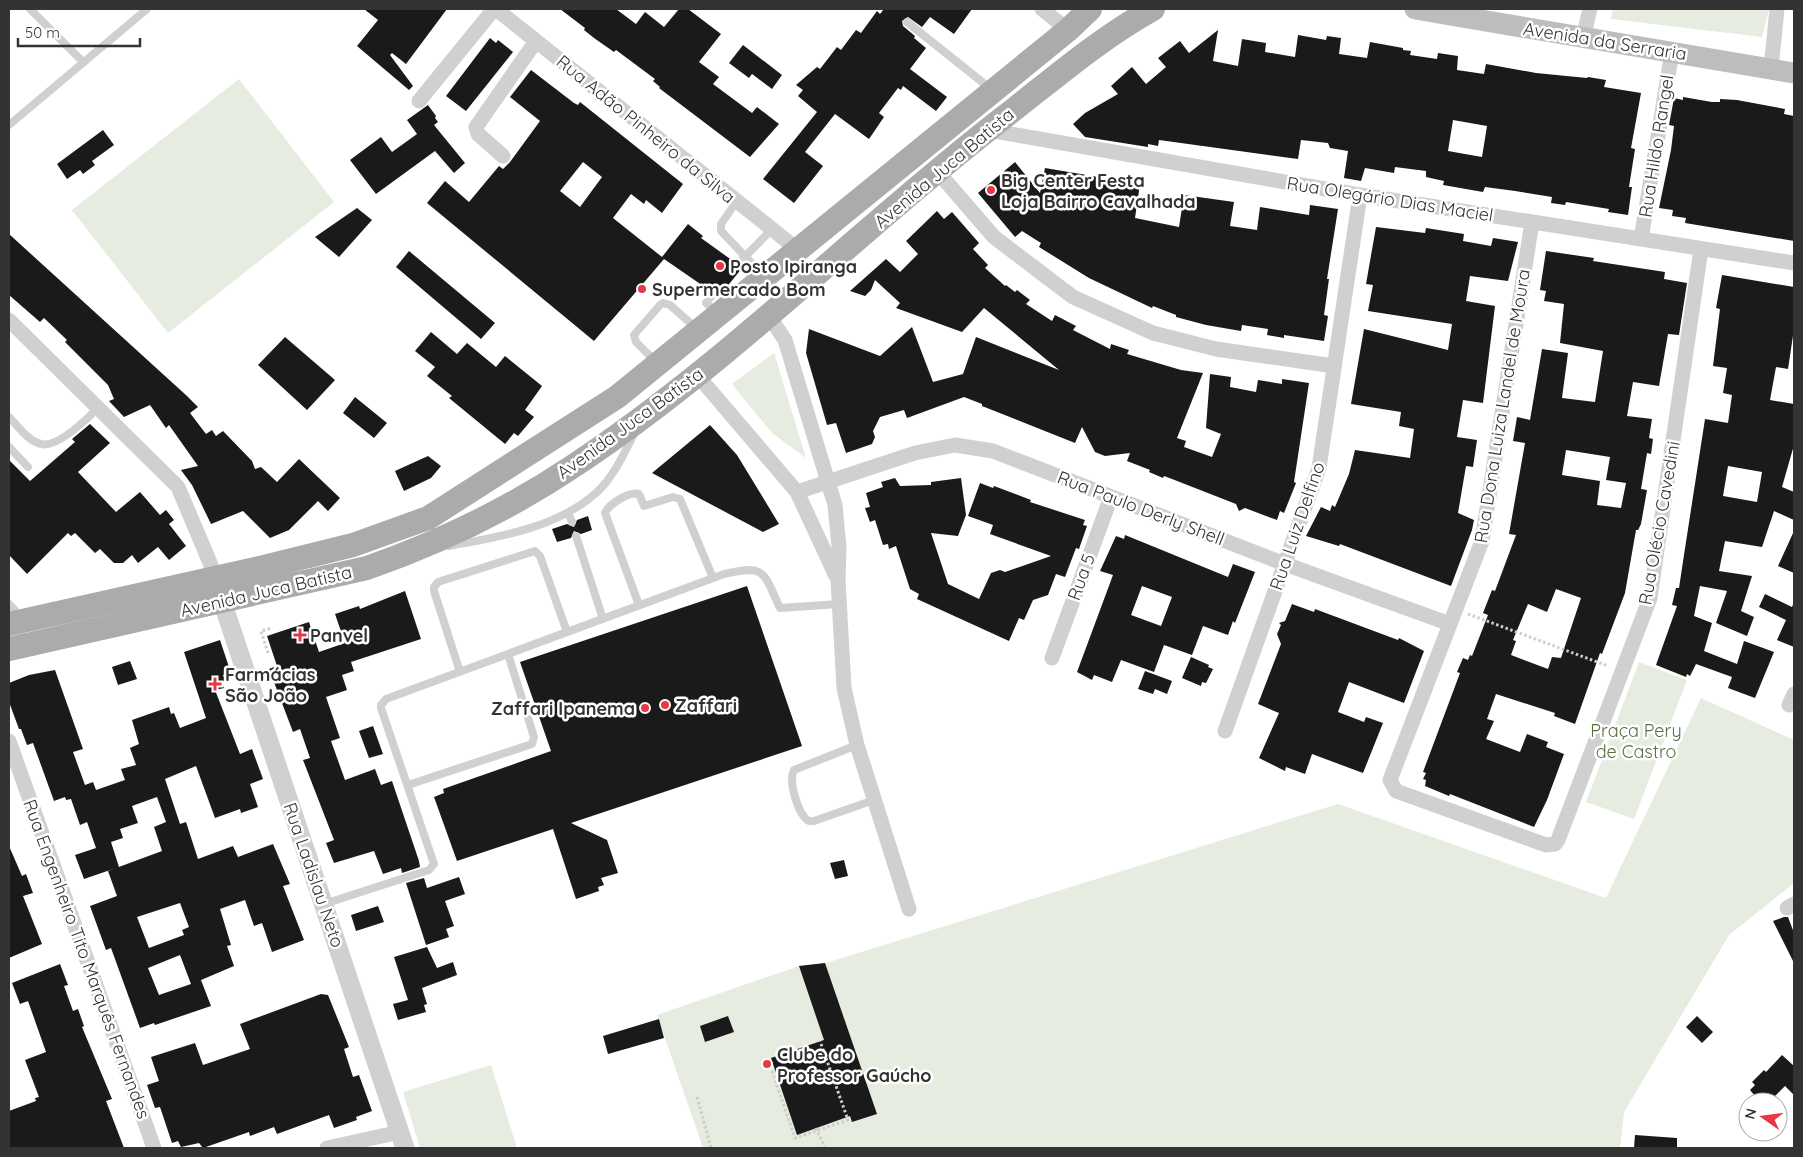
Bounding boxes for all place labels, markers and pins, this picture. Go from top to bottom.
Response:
place label: Big Center Festa Loja Bairro Cavalhada [1001,169,1196,213]
marker: Big Center Festa Loja Bairro Cavalhada [985,184,997,196]
place label: Posto Ipiranga [730,255,857,278]
marker: Posto Ipiranga [714,260,726,272]
place label: Supermercado Bom [652,278,826,301]
marker: Supermercado Bom [636,283,648,295]
place label: Panvel [310,624,368,647]
marker: Panvel [294,629,306,641]
place label: Farmácias São João [225,663,316,707]
marker: Farmácias São João [209,678,221,690]
place label: Zaffari [675,694,737,717]
place label: Zaffari Ipanema [491,697,635,720]
marker: Zaffari [659,699,671,711]
marker: Zaffari Ipanema [639,702,651,714]
place label: Clube do Professor Gaúcho [777,1043,932,1087]
marker: Clube do Professor Gaúcho [761,1058,773,1070]

